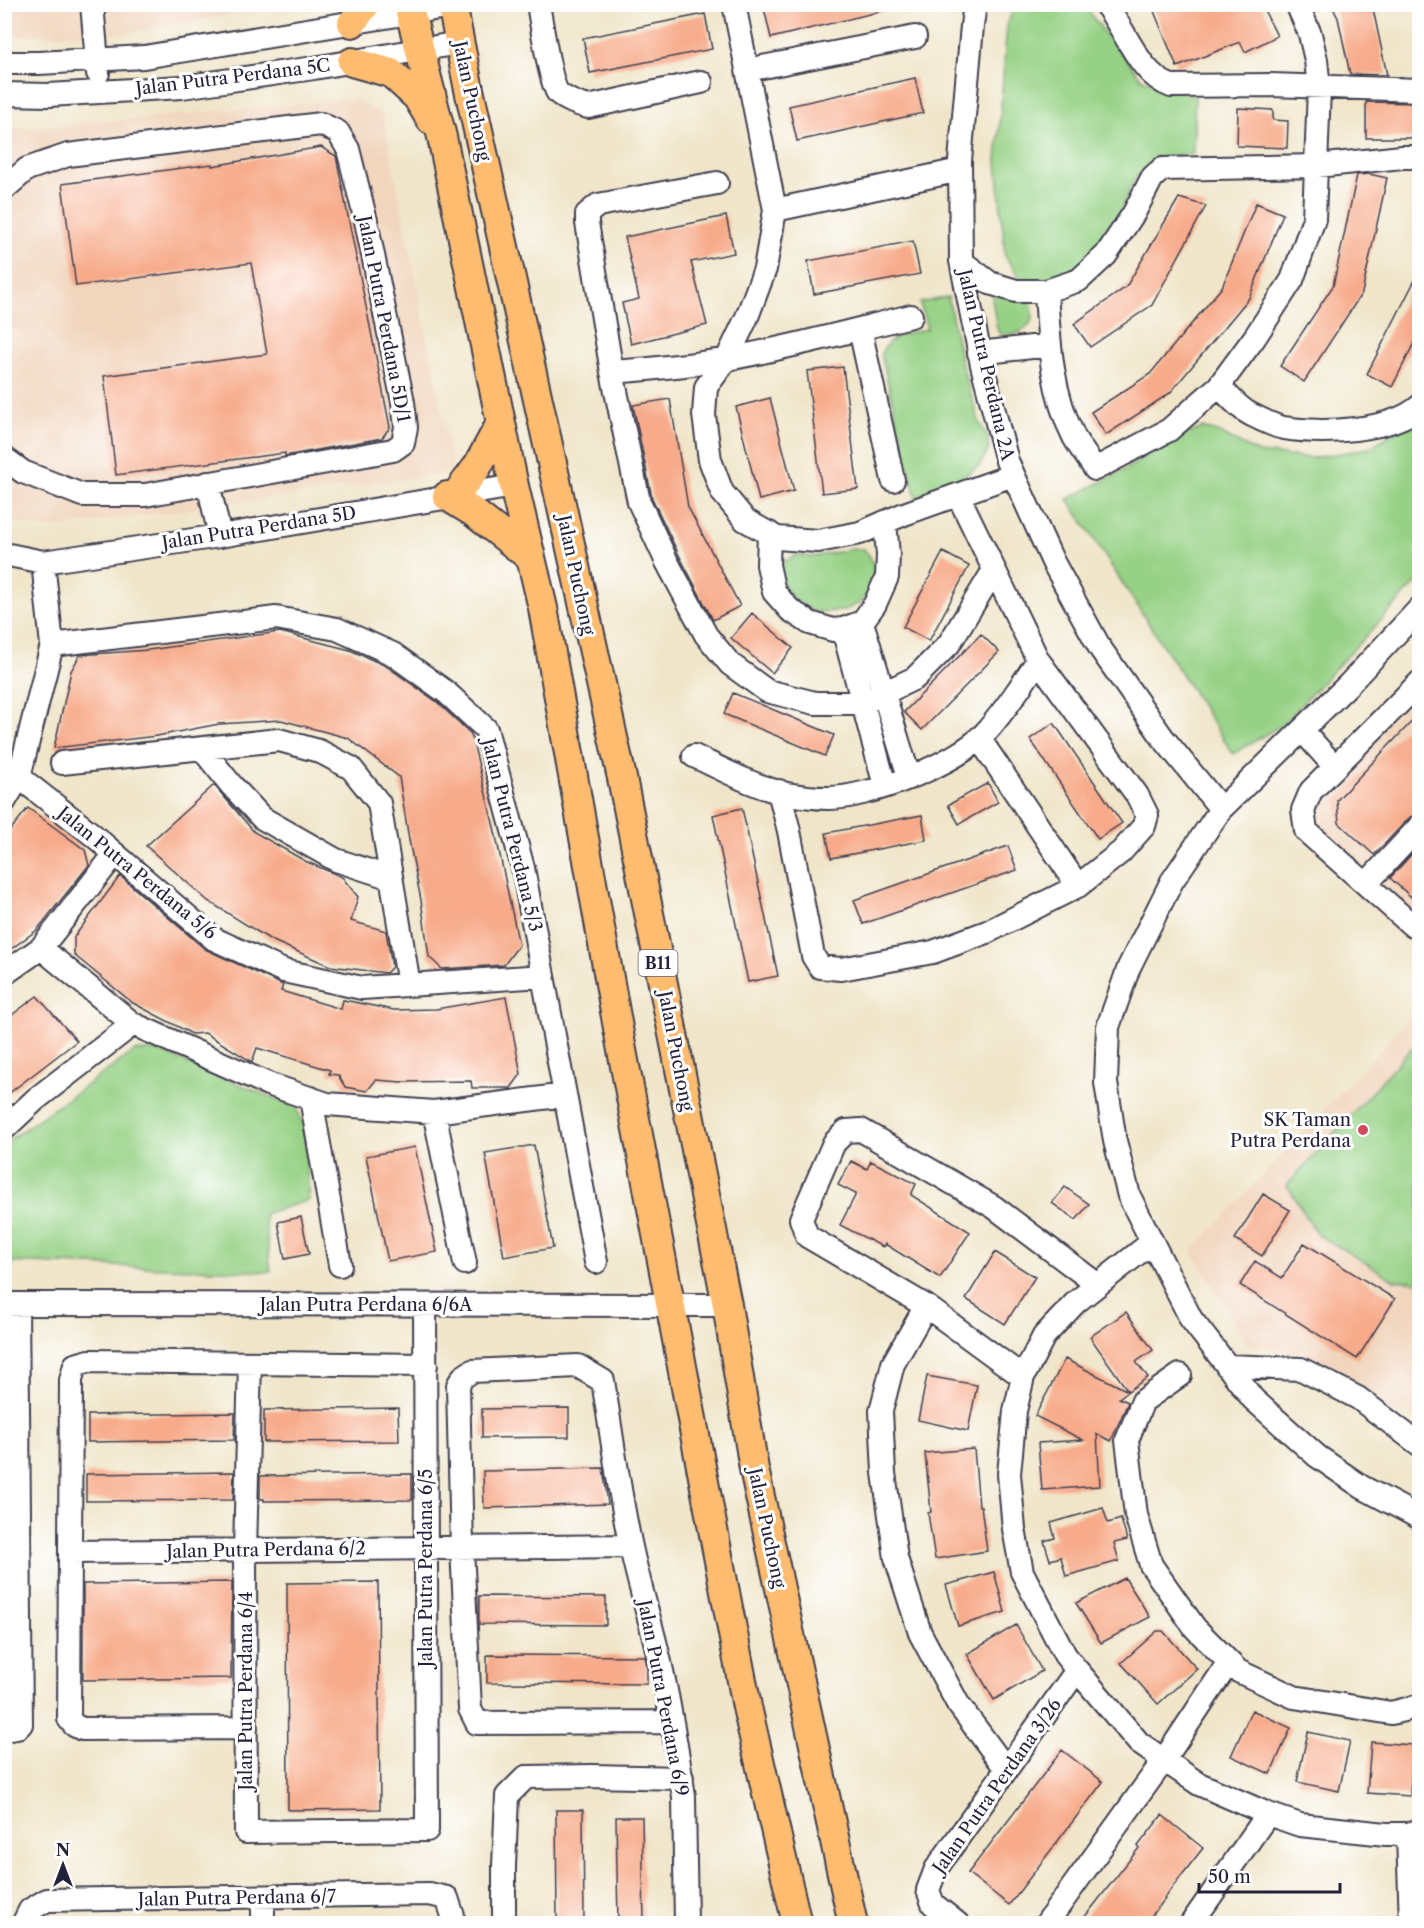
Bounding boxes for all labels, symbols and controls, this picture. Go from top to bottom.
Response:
street label: Jalan Puchong [448,36,496,163]
street label: Jalan Putra Perdana 5C [132,54,331,100]
street label: Jalan Putra Perdana 5D/1 [353,211,415,425]
street label: Jalan Putra Perdana 2A [953,264,1019,463]
street label: Jalan Putra Perdana 5D [157,502,358,555]
street label: Jalan Puchong [552,510,600,637]
street label: Jalan Putra Perdana 5/3 [477,733,547,934]
street label: Jalan Putra Perdana 5/6 [51,800,221,944]
road number: B11 [638,950,678,976]
street label: Jalan Puchong [653,986,699,1113]
place label: SK Taman Putra Perdana [1230,1109,1351,1152]
marker: SK Taman Putra Perdana [1356,1123,1370,1137]
street label: Jalan Putra Perdana 6/6A [257,1294,473,1316]
street label: Jalan Puchong [743,1463,791,1590]
street label: Jalan Putra Perdana 6/5 [415,1469,437,1670]
street label: Jalan Putra Perdana 6/2 [163,1537,366,1563]
street label: Jalan Putra Perdana 6/4 [235,1591,257,1794]
street label: Jalan Putra Perdana 6/9 [633,1595,693,1798]
street label: Jalan Putra Perdana 3/26 [926,1694,1066,1880]
north arrow [33,1835,93,1895]
text: N [56,1840,70,1860]
scale bar [1199,1856,1340,1894]
text: 50 m [1208,1866,1251,1888]
street label: Jalan Putra Perdana 6/7 [135,1885,336,1911]

